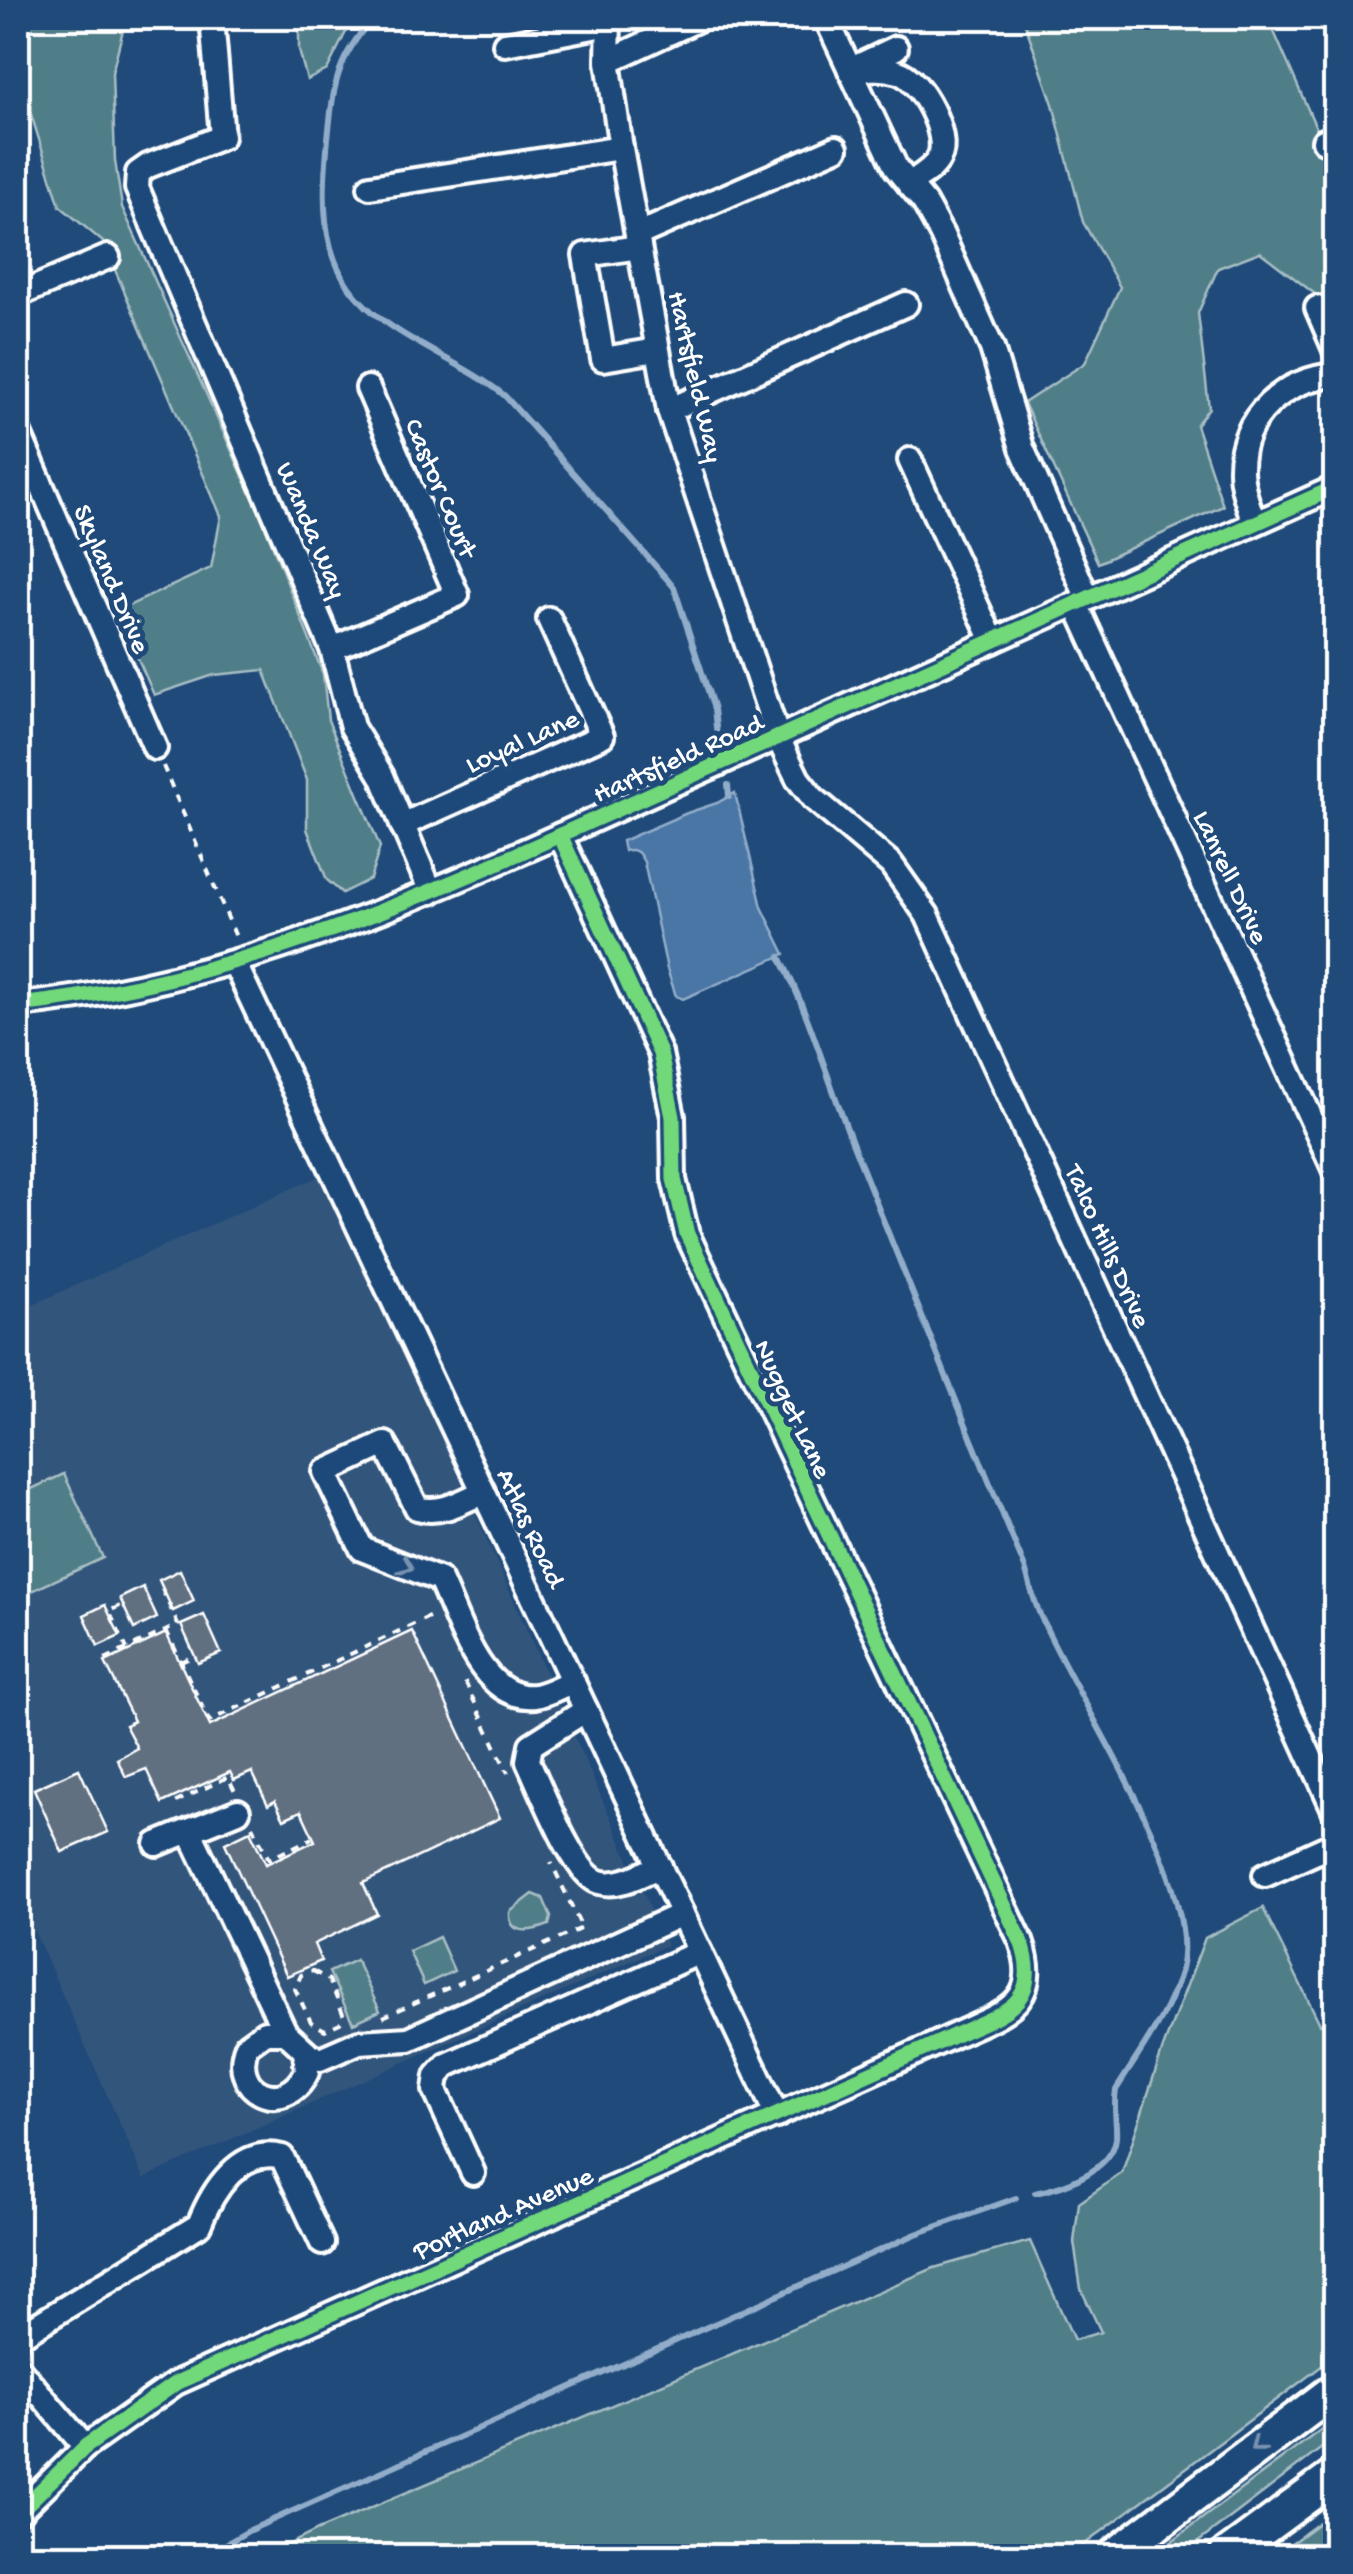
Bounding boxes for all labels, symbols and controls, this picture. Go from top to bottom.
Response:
street label: Hartsfield Way [658,288,729,466]
street label: Castor Court [395,414,484,566]
street label: Wanda Way [266,458,353,604]
street label: Skyland Drive [64,500,156,660]
street label: Loyal Lane [461,703,585,783]
street label: Hartsfield Road [589,707,771,812]
street label: Lanrell Drive [1184,806,1274,950]
street label: Talco Hills Drive [1054,1158,1157,1334]
street label: Nugget Lane [744,1335,838,1485]
street label: Atlas Road [487,1464,572,1596]
one-way arrow [396,1555,413,1575]
street label: Portland Avenue [408,2160,599,2270]
one-way arrow [1250,2435,1268,2452]

